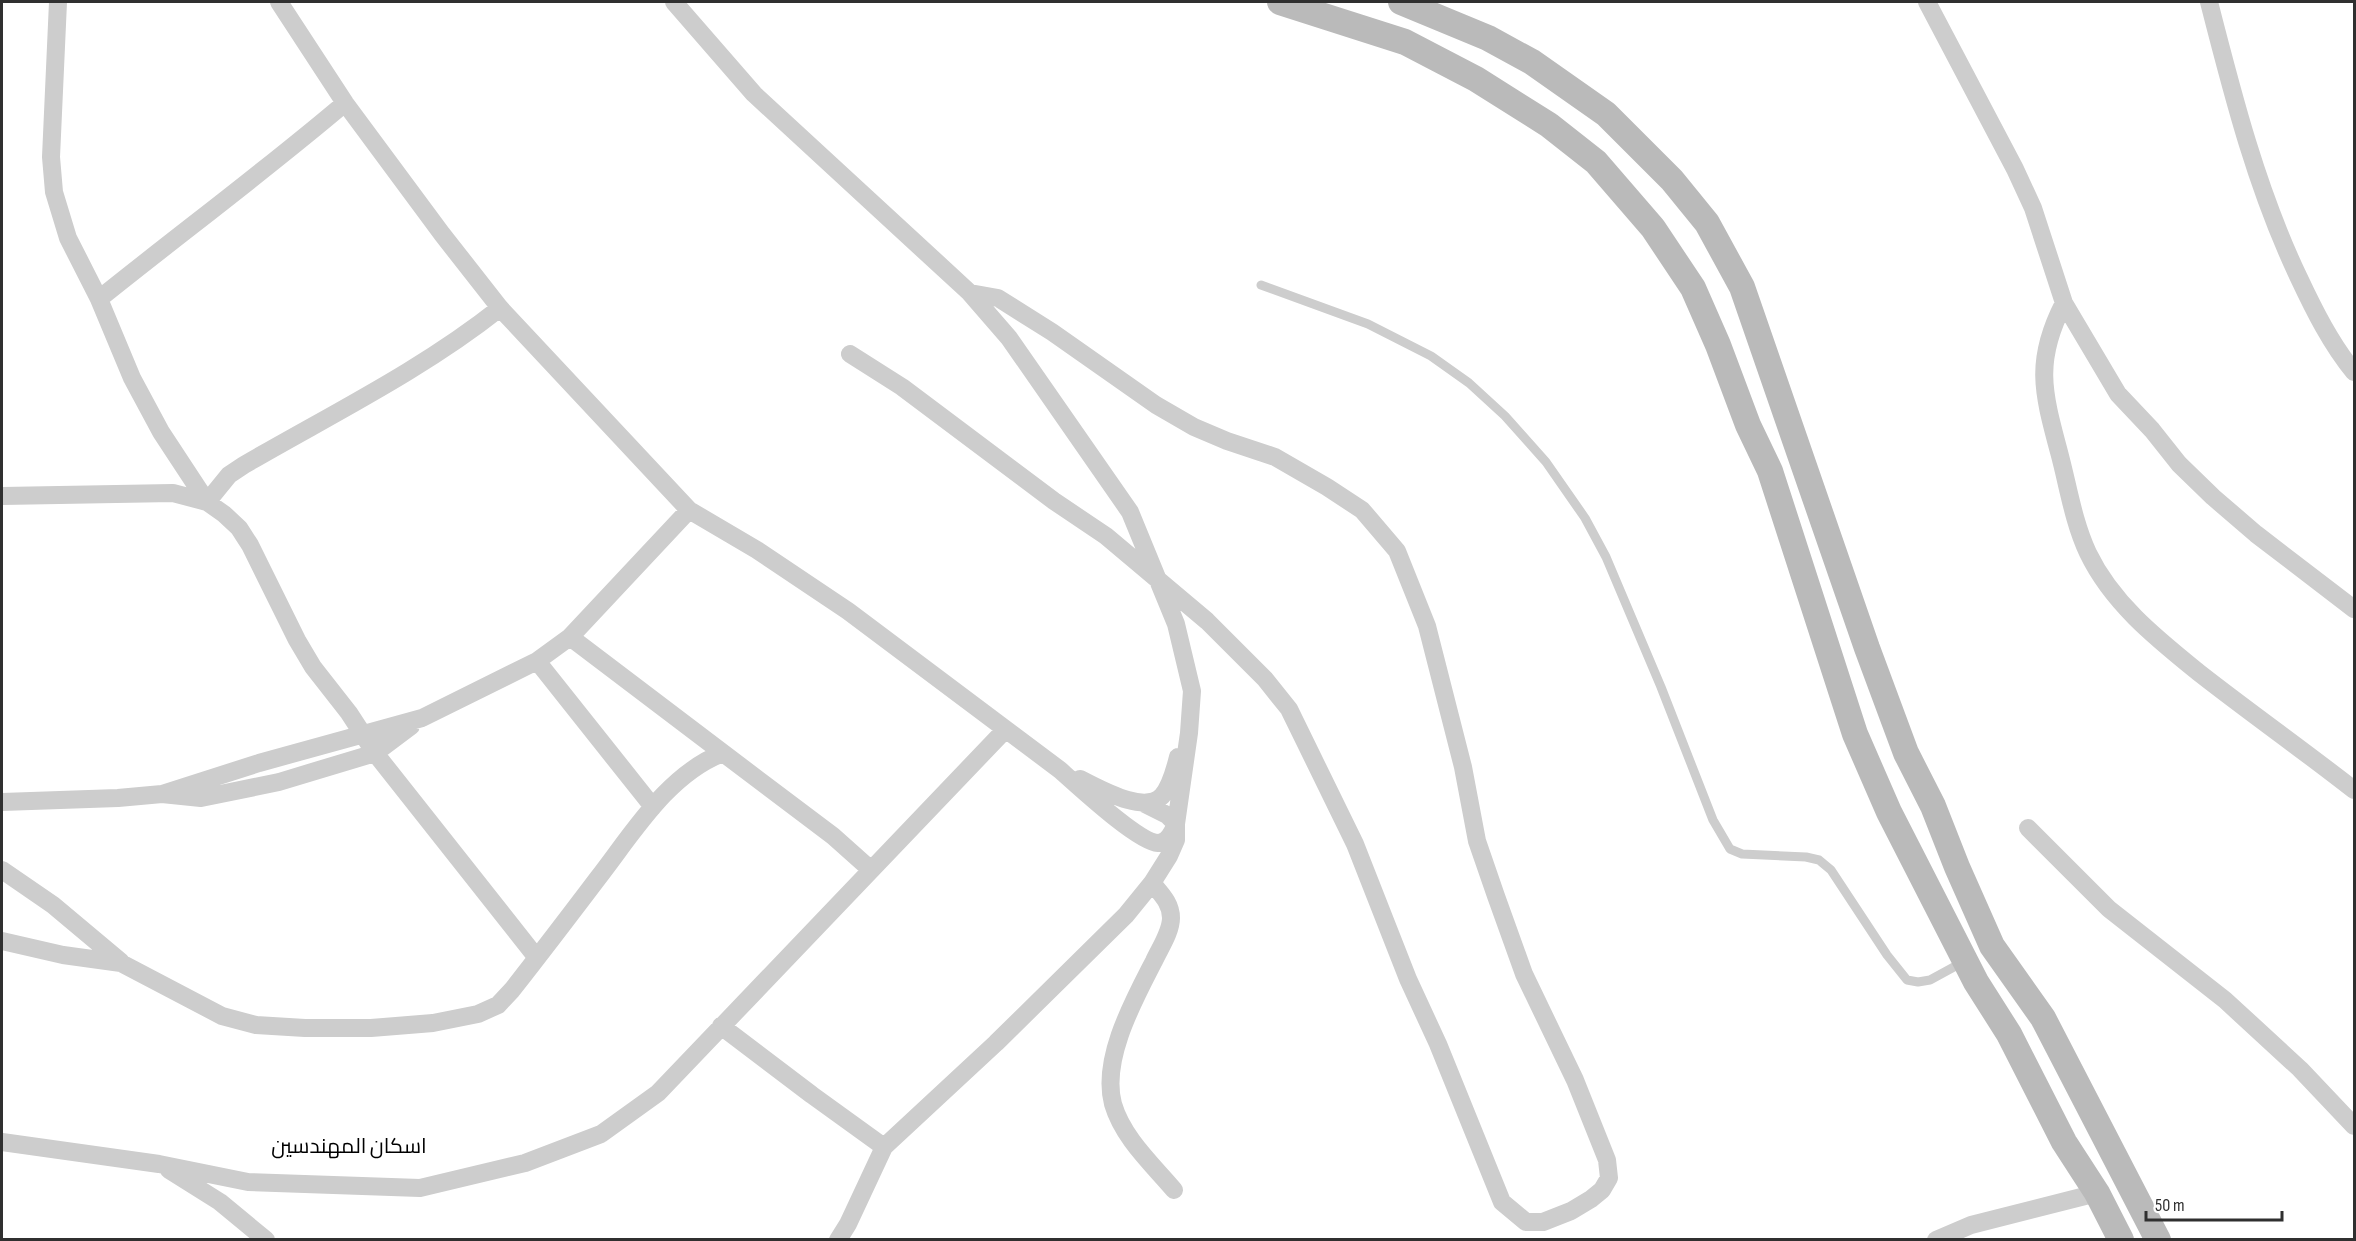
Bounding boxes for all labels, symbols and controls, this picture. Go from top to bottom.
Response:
district label: اسكان المهندسين [271,1134,427,1159]
scale bar [2146,1184,2282,1222]
text: 50 m [2155,1195,2185,1216]

